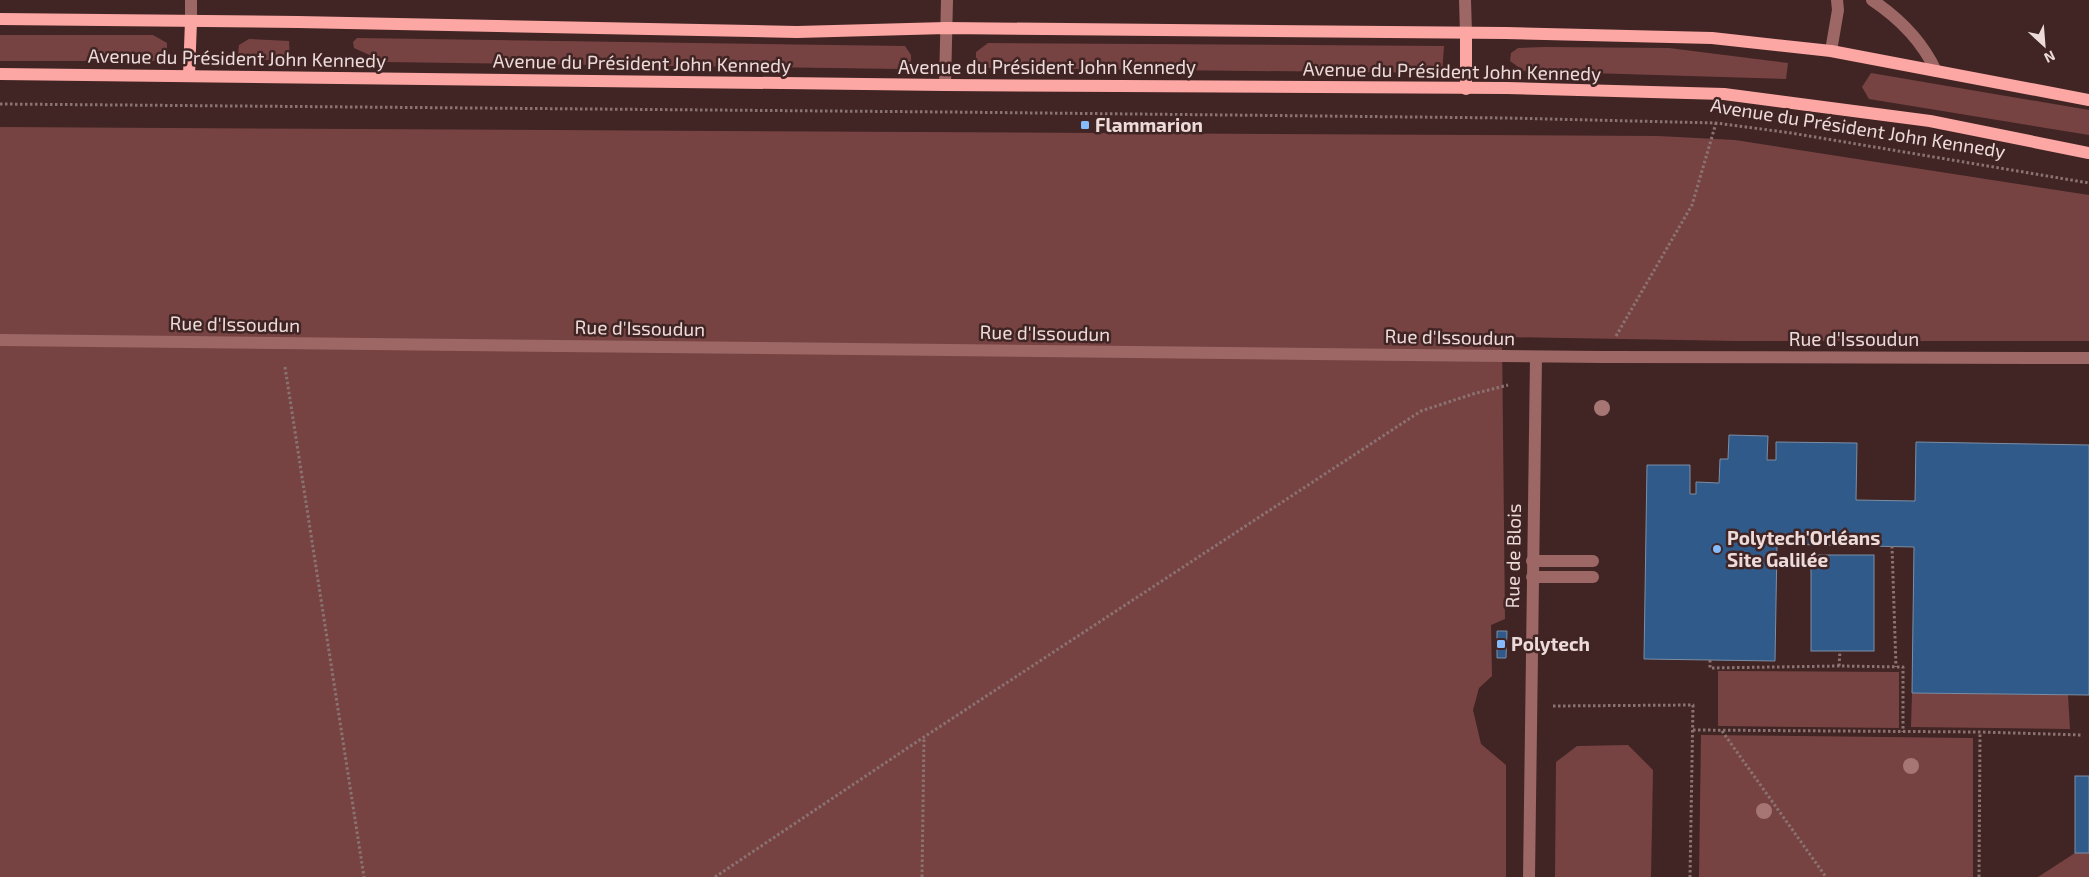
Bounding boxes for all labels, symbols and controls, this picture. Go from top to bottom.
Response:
north arrow [2019,20,2069,70]
street label: Avenue du Président John Kennedy [88,43,386,72]
text: N [2042,47,2058,67]
street label: Avenue du Président John Kennedy [493,48,791,77]
street label: Avenue du Président John Kennedy [898,55,1196,78]
street label: Avenue du Président John Kennedy [1303,56,1601,85]
street label: Avenue du Président John Kennedy [1709,93,2007,162]
place label: Flammarion [1095,113,1203,136]
marker: Flammarion [1079,119,1091,131]
street label: Rue d'Issoudun [170,311,300,336]
street label: Rue d'Issoudun [575,315,705,340]
street label: Rue d'Issoudun [980,320,1110,345]
street label: Rue d'Issoudun [1385,324,1515,349]
street label: Rue d'Issoudun [1789,327,1919,350]
street label: Rue de Blois [1500,503,1525,609]
place label: Polytech'Orléans Site Galilée [1727,526,1880,571]
marker: Polytech'Orléans Site Galilée [1711,543,1723,555]
place label: Polytech [1511,632,1590,656]
marker: Polytech [1495,638,1507,650]

